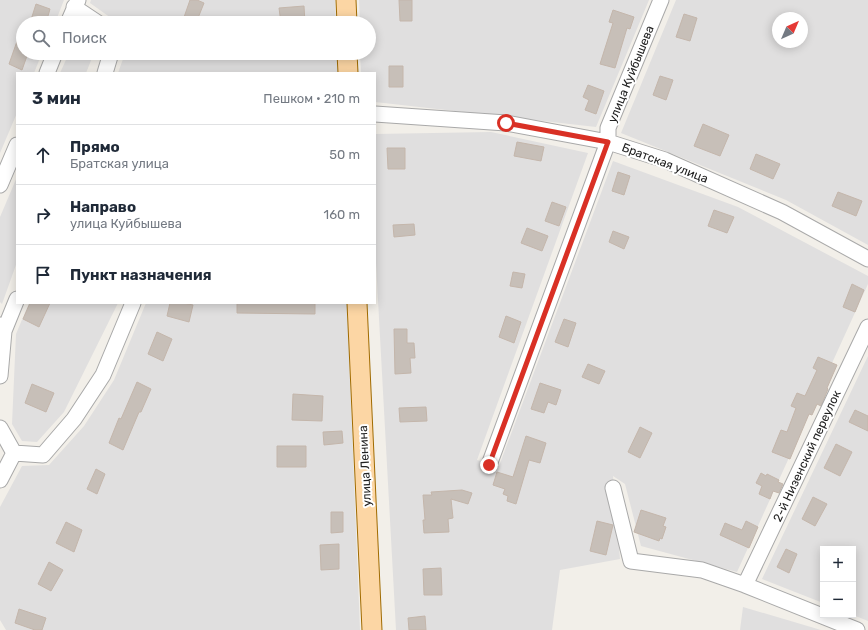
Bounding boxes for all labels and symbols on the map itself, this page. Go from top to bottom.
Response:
north arrow [772,12,808,48]
street label: улица Куйбышева [605,23,657,125]
route start [497,114,515,132]
street label: Братская улица [620,140,710,186]
street label: 2-й Низенский переулок [770,388,844,524]
street label: улица Ленина [356,425,374,507]
route end [480,456,498,474]

